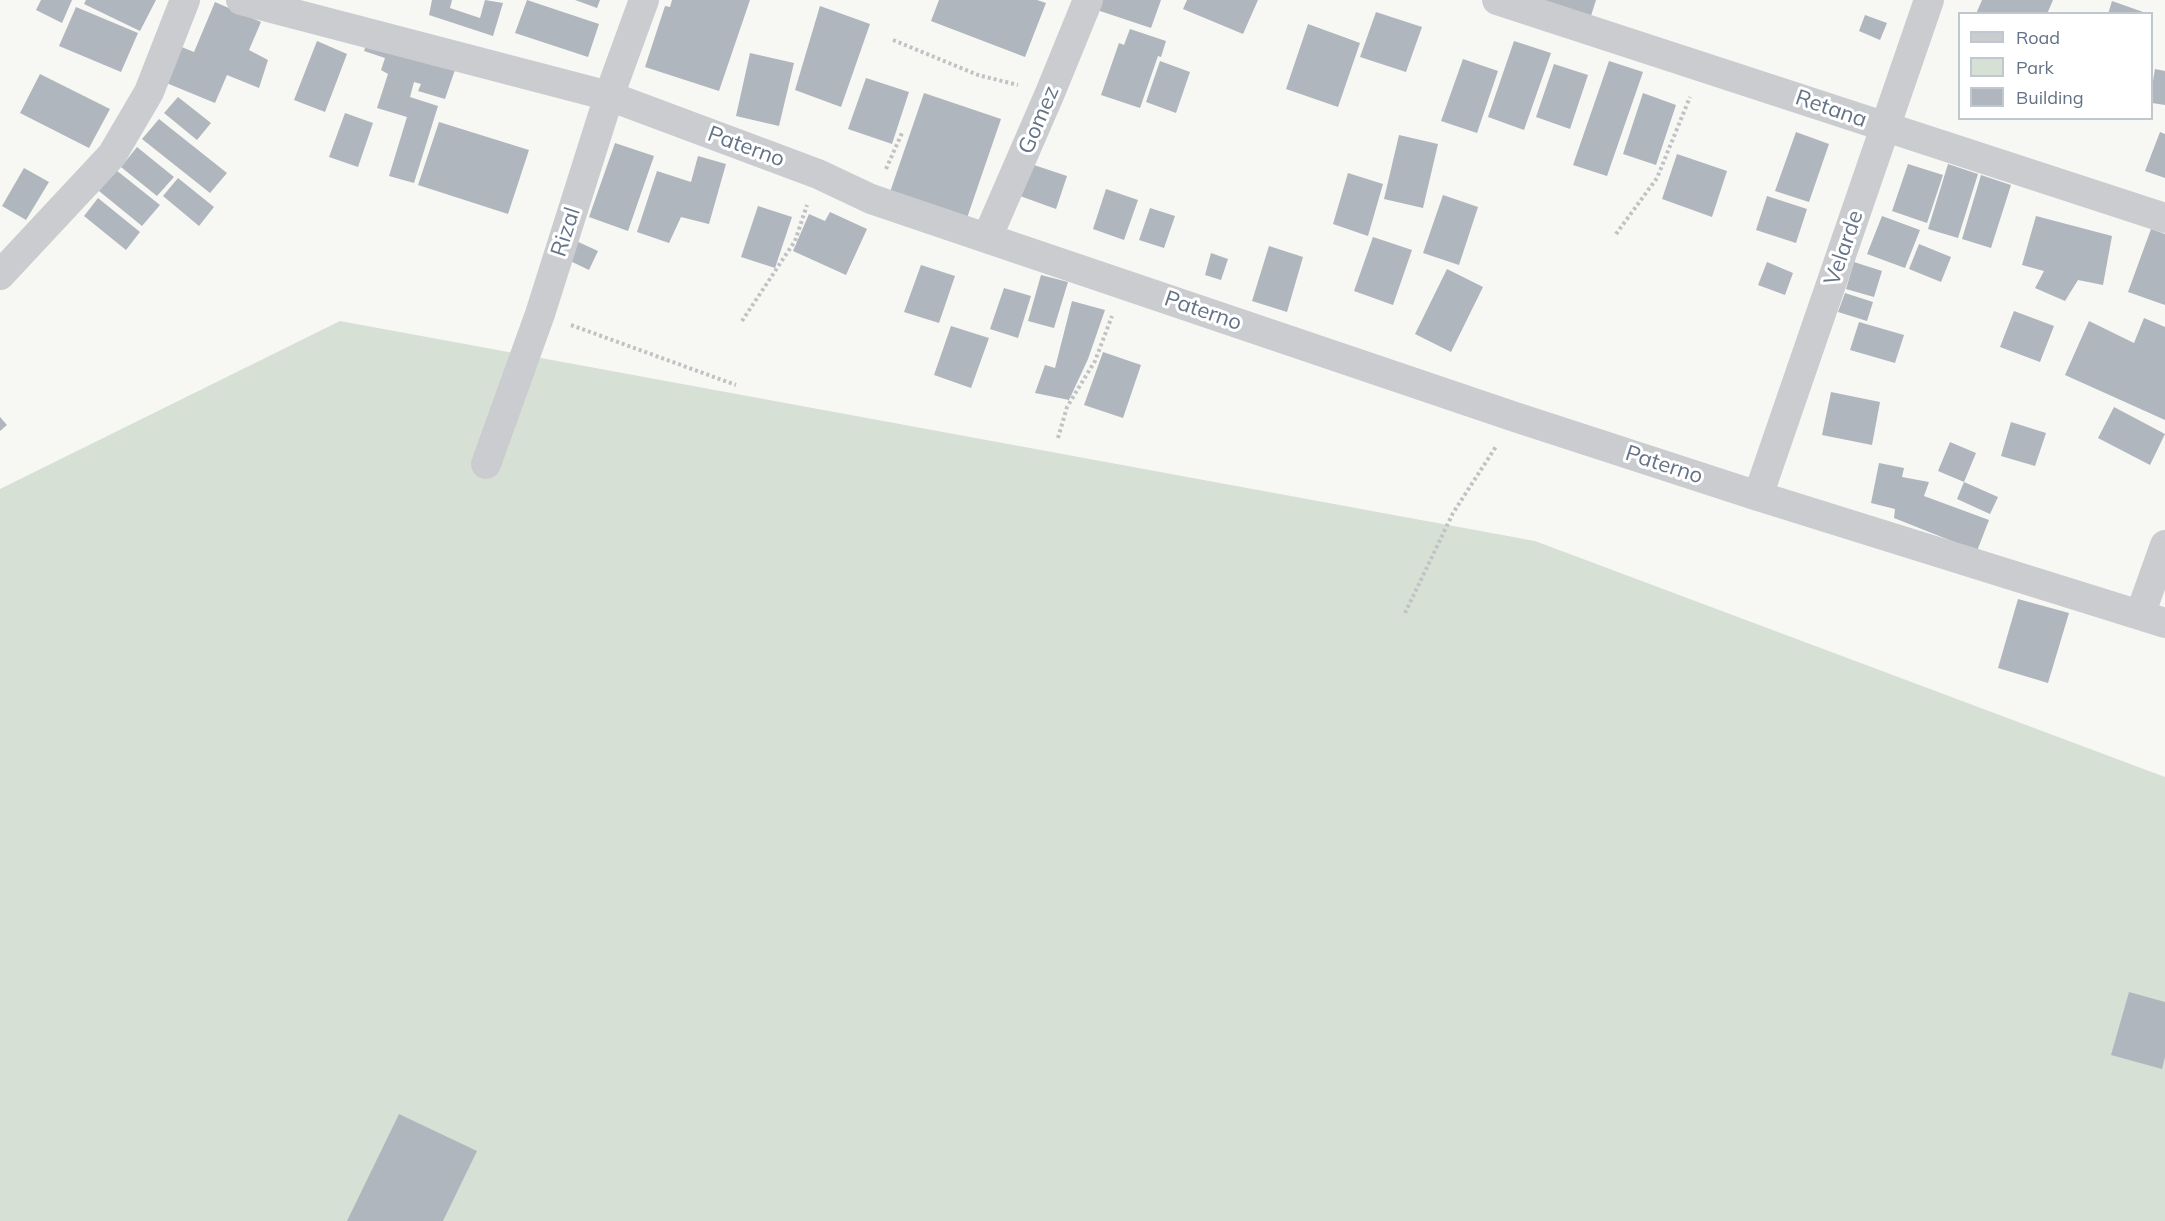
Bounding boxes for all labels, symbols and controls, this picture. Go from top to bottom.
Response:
legend [1958,12,2153,120]
text: Road [2016,26,2060,49]
text: Park [2016,56,2054,79]
street label: Gomez [1013,82,1065,158]
street label: Retana [1792,84,1870,134]
text: Building [2016,86,2084,109]
street label: Paterno [704,121,788,173]
street label: Rizal [546,204,586,260]
street label: Velarde [1819,207,1869,289]
street label: Paterno [1161,285,1245,337]
street label: Paterno [1622,440,1706,490]

